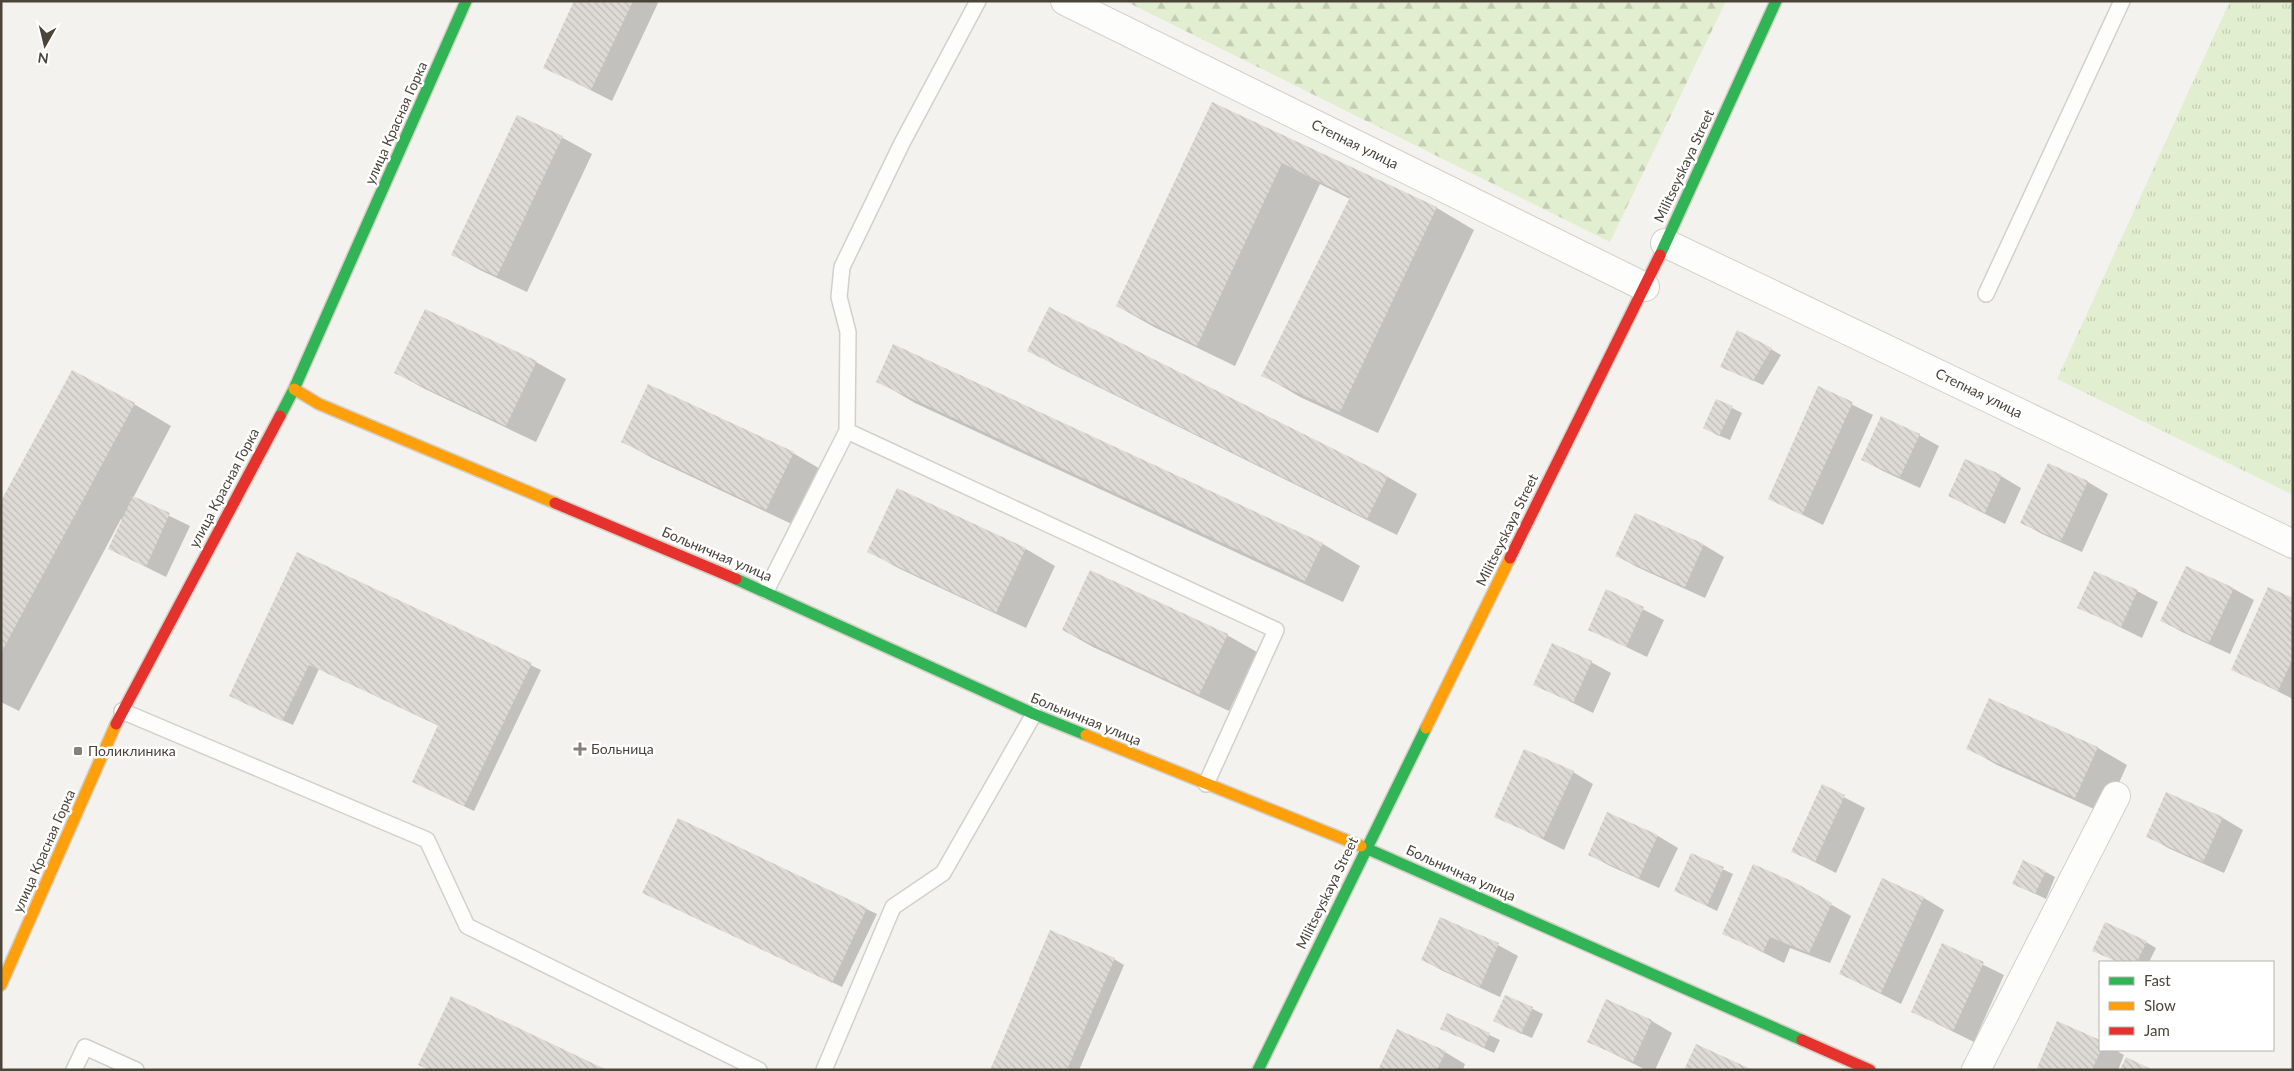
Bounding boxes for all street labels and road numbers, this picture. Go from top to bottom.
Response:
street label: улица Красная Горка [361,59,430,187]
street label: Militseyskaya Street [1650,107,1717,225]
street label: Степная улица [1309,115,1402,172]
street label: Степная улица [1933,364,2026,421]
street label: улица Красная Горка [185,425,262,550]
street label: Militseyskaya Street [1472,471,1541,589]
street label: Больничная улица [660,523,775,584]
street label: Больничная улица [1028,689,1144,749]
street label: улица Красная Горка [9,787,78,915]
street label: Militseyskaya Street [1292,834,1361,952]
street label: Больничная улица [1404,841,1519,904]

